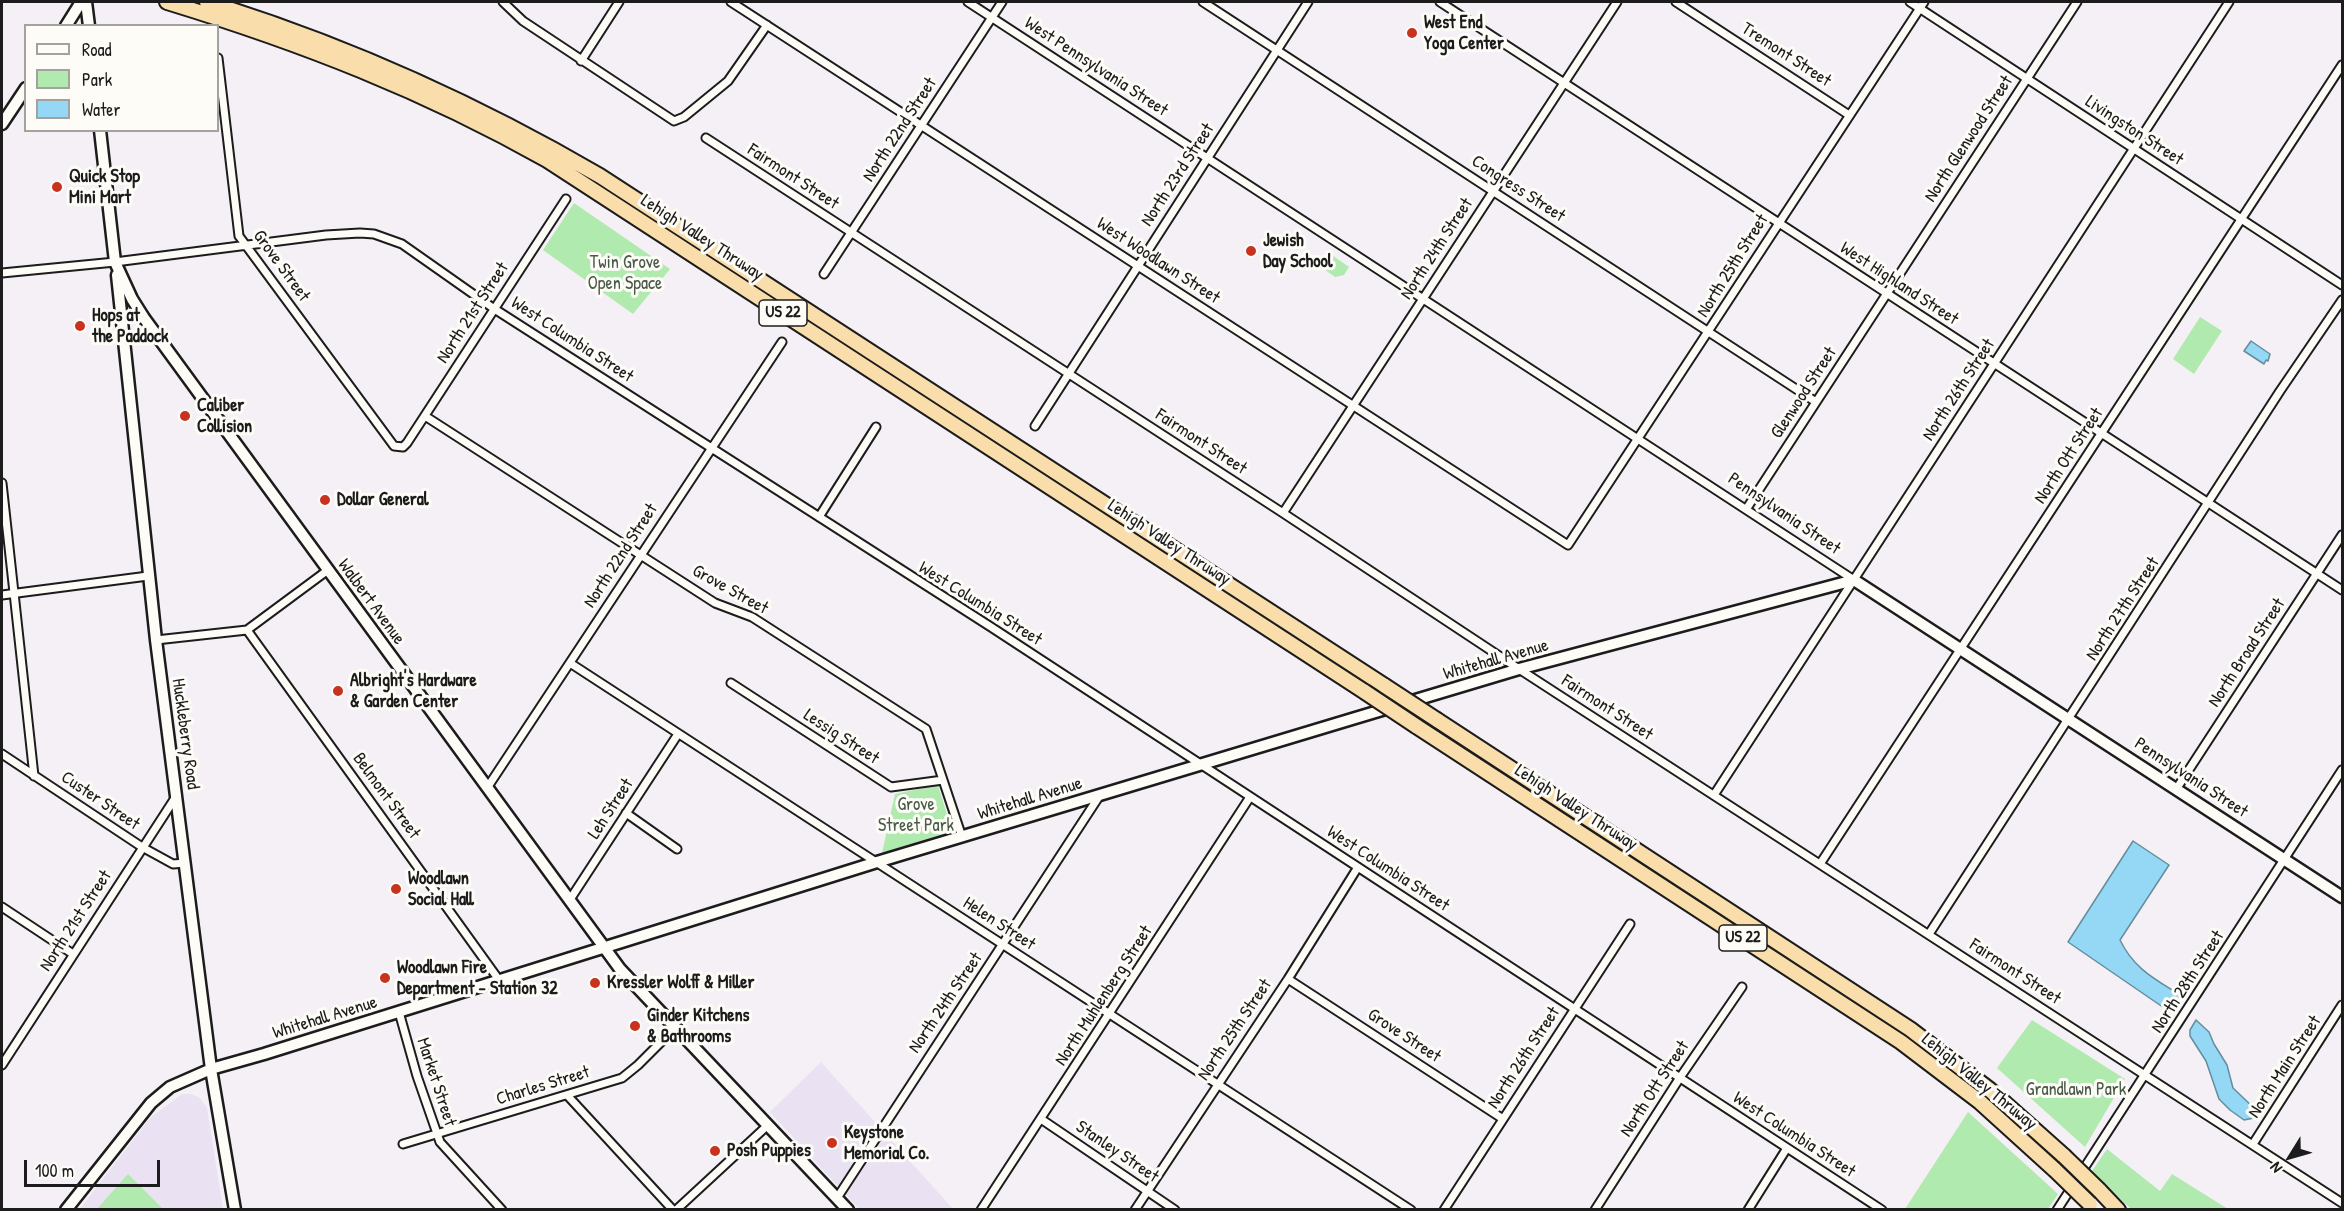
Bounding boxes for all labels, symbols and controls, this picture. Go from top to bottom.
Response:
place label: West End Yoga Center [1424,12,1504,54]
street label: West Pennsylvania Street [1020,13,1172,121]
street label: Tremont Street [1737,18,1835,92]
legend [24,24,219,132]
marker: West End Yoga Center [1405,26,1419,40]
text: Road [82,37,112,62]
text: Park [82,67,112,92]
street label: North Glenwood Street [1920,72,2018,206]
street label: North 22nd Street [858,74,942,186]
street label: Livingston Street [2081,91,2187,171]
text: Water [82,97,120,122]
street label: North 23rd Street [1137,120,1219,230]
street label: Fairmont Street [743,139,843,215]
street label: Congress Street [1467,151,1569,227]
place label: Quick Stop Mini Mart [69,166,140,208]
marker: Quick Stop Mini Mart [50,180,64,194]
street label: Lehigh Valley Thruway [637,190,767,286]
street label: North 24th Street [1396,194,1478,304]
street label: North 25th Street [1693,210,1773,322]
street label: West Woodlawn Street [1092,213,1224,309]
street label: Grove Street [248,226,314,306]
place label: Jewish Day School [1263,230,1332,272]
street label: West Highland Street [1836,238,1962,330]
marker: Jewish Day School [1244,244,1258,258]
park label: Twin Grove Open Space [588,252,662,294]
street label: North 21st Street [432,259,514,367]
street label: West Columbia Street [507,292,637,388]
road number: US 22 [759,300,807,326]
place label: Hops at the Paddock [92,305,169,348]
marker: Hops at the Paddock [73,319,87,333]
street label: North 26th Street [1918,335,2000,445]
street label: Glenwood Street [1766,343,1842,443]
place label: Caliber Collision [197,395,252,438]
street label: Fairmont Street [1151,404,1251,480]
street label: North Ott Street [2030,404,2108,508]
marker: Caliber Collision [178,409,192,423]
street label: Pennsylvania Street [1724,468,1844,560]
place label: Dollar General [337,489,429,511]
marker: Dollar General [318,493,332,507]
street label: Lehigh Valley Thruway [1104,495,1234,591]
street label: North 22nd Street [579,500,663,612]
street label: North 27th Street [2082,553,2164,665]
street label: Walbert Avenue [333,555,409,649]
street label: West Columbia Street [914,557,1046,651]
street label: Grove Street [688,560,772,620]
street label: North Broad Street [2204,595,2290,711]
street label: Whitehall Avenue [1441,635,1551,685]
place label: Albright's Hardware & Garden Center [350,670,477,712]
street label: Fairmont Street [1557,670,1657,746]
street label: Huckleberry Road [167,677,203,791]
marker: Albright's Hardware & Garden Center [331,684,345,698]
street label: Lessig Street [799,705,883,769]
street label: Pennsylvania Street [2130,733,2252,823]
street label: Belmont Street [348,749,424,843]
street label: Lehigh Valley Thruway [1511,760,1641,856]
street label: Custer Street [57,767,143,835]
street label: Whitehall Avenue [975,773,1085,825]
street label: Leh Street [584,775,638,843]
park label: Grove Street Park [878,794,954,836]
street label: West Columbia Street [1323,821,1453,917]
street label: North 21st Street [35,867,117,975]
place label: Woodlawn Social Hall [408,868,474,910]
marker: Woodlawn Social Hall [389,882,403,896]
street label: Helen Street [959,893,1039,955]
street label: North Muhlenberg Street [1051,922,1157,1070]
road number: US 22 [1719,925,1767,951]
street label: North 28th Street [2147,927,2229,1037]
street label: Fairmont Street [1965,934,2065,1010]
street label: North 24th Street [904,949,988,1057]
place label: Woodlawn Fire Department - Station 32 [397,957,558,1000]
marker: Woodlawn Fire Department - Station 32 [378,971,392,985]
place label: Kressler Wolff & Miller [607,972,754,994]
street label: North 25th Street [1193,975,1277,1085]
marker: Kressler Wolff & Miller [588,976,602,990]
street label: Whitehall Avenue [270,992,380,1044]
street label: North 26th Street [1483,1003,1565,1113]
street label: Grove Street [1363,1004,1445,1068]
place label: Ginder Kitchens & Bathrooms [647,1005,749,1048]
street label: North Main Street [2244,1012,2326,1122]
marker: Ginder Kitchens & Bathrooms [628,1019,642,1033]
street label: Lehigh Valley Thruway [1917,1029,2041,1135]
street label: Market Street [412,1035,460,1129]
street label: North Ott Street [1616,1037,1694,1141]
street label: Charles Street [494,1062,592,1110]
park label: Grandlawn Park [2026,1079,2126,1101]
street label: West Columbia Street [1729,1087,1859,1183]
street label: Stanley Street [1071,1116,1163,1188]
place label: Keystone Memorial Co. [844,1122,929,1164]
north arrow [2260,1127,2320,1187]
marker: Keystone Memorial Co. [825,1136,839,1150]
place label: Posh Puppies [727,1140,811,1162]
marker: Posh Puppies [708,1144,722,1158]
scale bar [27,1148,164,1186]
text: 100 m [35,1158,74,1183]
text: N [2264,1158,2287,1178]

